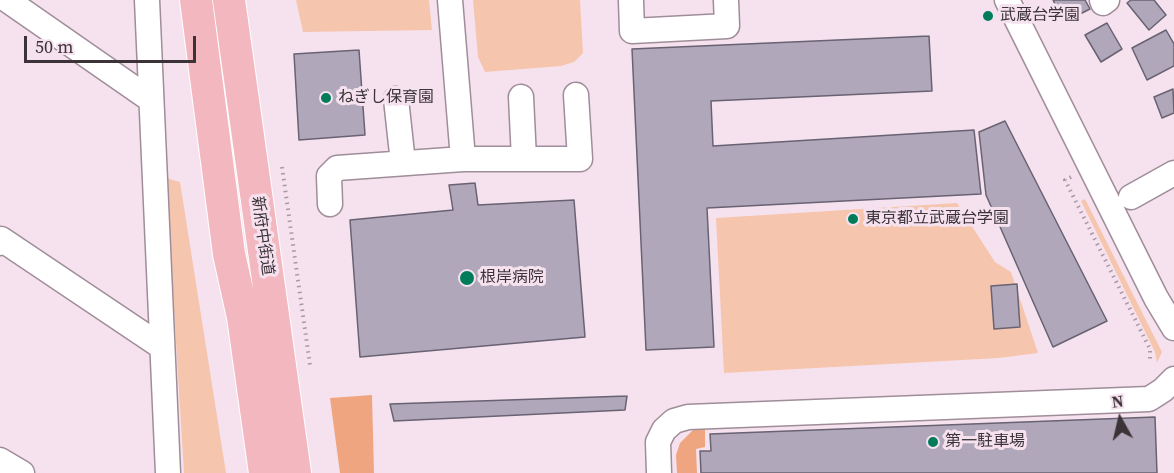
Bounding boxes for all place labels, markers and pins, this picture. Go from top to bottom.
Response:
place label: 武蔵台学園 [1000,6,1080,26]
marker: 武蔵台学園 [981,9,995,23]
place label: ねぎし保育園 [338,88,434,108]
marker: ねぎし保育園 [319,91,333,105]
place label: 東京都立武蔵台学園 [865,209,1009,229]
marker: 東京都立武蔵台学園 [846,212,860,226]
place label: 根岸病院 [480,268,544,288]
marker: 根岸病院 [458,269,476,287]
place label: 第一駐車場 [945,432,1025,452]
marker: 第一駐車場 [926,435,940,449]

